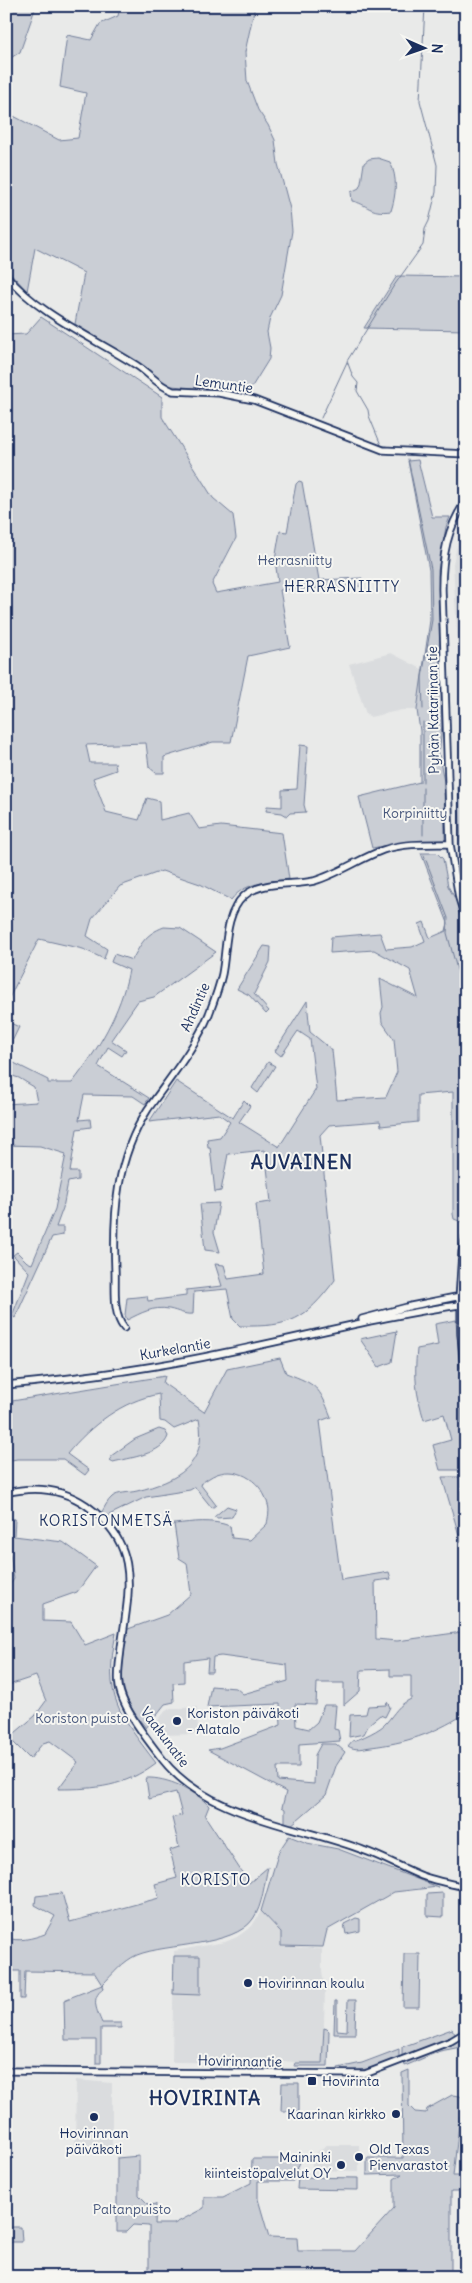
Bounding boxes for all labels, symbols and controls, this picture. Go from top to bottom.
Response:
north arrow [400,22,450,72]
text: N [428,43,446,54]
street label: Lemuntie [194,371,254,397]
park label: Herrasniitty [258,551,332,569]
district label: HERRASNIITTY [284,577,400,596]
street label: Pyhän Katariinan tie [423,646,443,774]
park label: Korpiniitty [383,804,447,822]
street label: Ahdintie [176,980,214,1034]
district label: AUVAINEN [251,1150,353,1174]
street label: Kurkelantie [138,1334,212,1364]
district label: KORISTONMETSÄ [39,1511,173,1530]
street label: Vaakunatie [136,1703,194,1771]
place label: Koriston päiväkoti - Alatalo [187,1704,299,1738]
park label: Koriston puisto [35,1709,129,1727]
marker: Koriston päiväkoti - Alatalo [171,1715,183,1727]
district label: KORISTO [181,1870,251,1889]
place label: Hovirinnan koulu [258,1974,365,1992]
marker: Hovirinnan koulu [242,1977,254,1989]
street label: Hovirinnantie [198,2051,282,2071]
place label: Hovirinta [322,2072,379,2090]
marker: Hovirinta [306,2075,318,2087]
district label: HOVIRINTA [149,2086,261,2110]
place label: Kaarinan kirkko [287,2105,386,2123]
marker: Kaarinan kirkko [390,2108,402,2120]
marker: Hovirinnan päiväkoti [88,2111,100,2123]
place label: Hovirinnan päiväkoti [59,2124,129,2158]
place label: Old Texas Pienvarastot [369,2140,448,2174]
place label: Maininki kiinteistöpalvelut OY [204,2148,331,2182]
marker: Old Texas Pienvarastot [353,2151,365,2163]
marker: Maininki kiinteistöpalvelut OY [335,2159,347,2171]
park label: Paltanpuisto [93,2200,171,2218]

